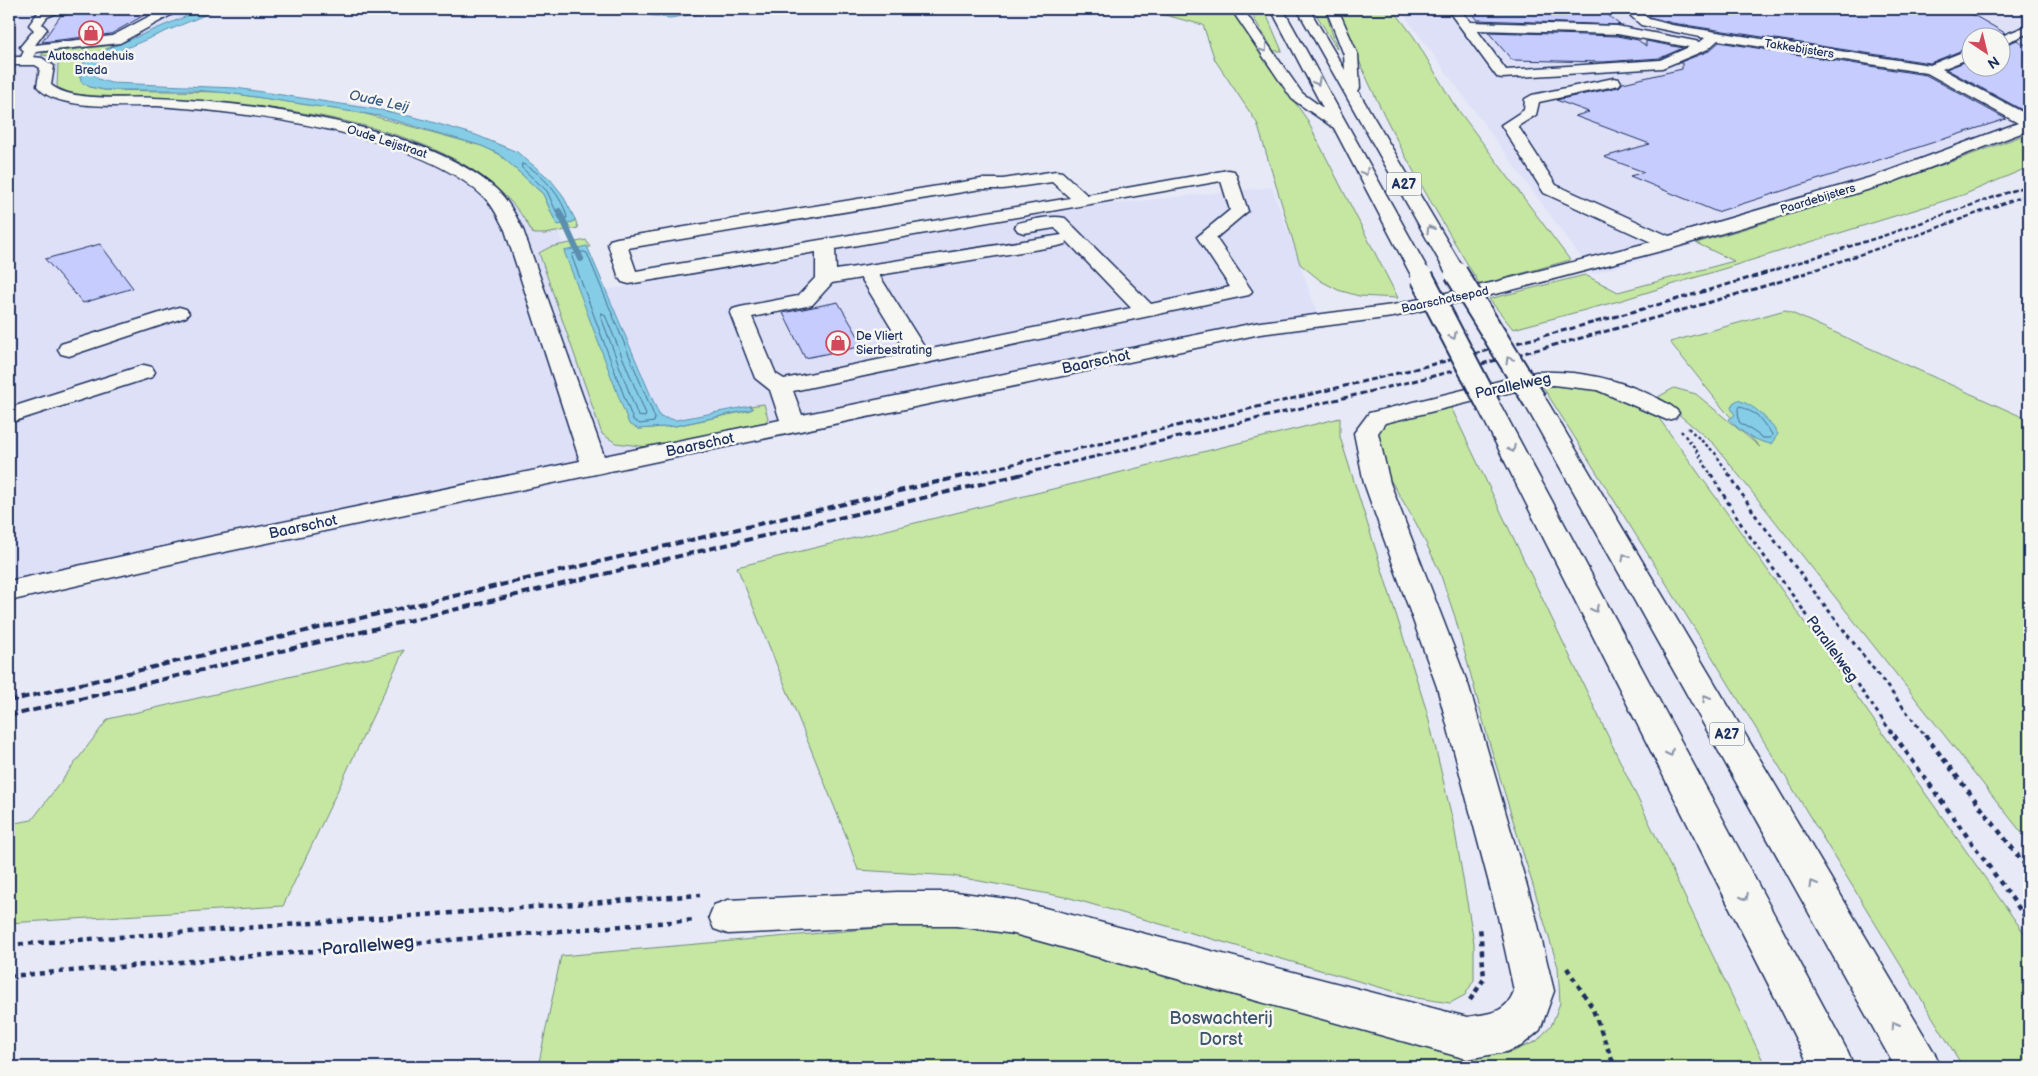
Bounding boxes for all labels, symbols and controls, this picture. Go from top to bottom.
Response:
shop icon: Autoschadehuis Breda [78,20,104,46]
north arrow [1960,28,2010,78]
street label: Takkebijsters [1763,36,1835,62]
one-way arrow [1258,43,1267,53]
place label: Autoschadehuis Breda [48,49,134,78]
text: N [1984,52,2002,72]
one-way arrow [1311,77,1321,86]
water label: Oude Leij [348,86,411,116]
street label: Oude Leijstraat [345,122,429,162]
one-way arrow [1359,166,1369,175]
road number: A27 [1386,172,1422,195]
street label: Paardebijsters [1779,180,1857,218]
one-way arrow [1427,225,1437,234]
street label: Baarschotsepad [1400,283,1490,317]
place label: De Vliert Sierbestrating [856,329,932,358]
shop icon: De Vliert Sierbestrating [825,330,851,356]
one-way arrow [1447,331,1457,340]
street label: Baarschot [1060,345,1132,378]
one-way arrow [1506,356,1516,365]
street label: Parallelweg [1473,369,1553,403]
street label: Baarschot [664,428,736,461]
one-way arrow [1506,444,1516,453]
street label: Baarschot [267,510,339,543]
one-way arrow [1621,554,1631,563]
one-way arrow [1589,603,1599,612]
street label: Parallelweg [1802,612,1862,686]
one-way arrow [1702,694,1712,703]
road number: A27 [1710,722,1744,746]
one-way arrow [1664,748,1674,757]
one-way arrow [1810,881,1820,890]
one-way arrow [1739,892,1749,901]
street label: Parallelweg [321,931,415,961]
park label: Boswachterij Dorst [1169,1008,1273,1050]
one-way arrow [1891,1021,1901,1030]

